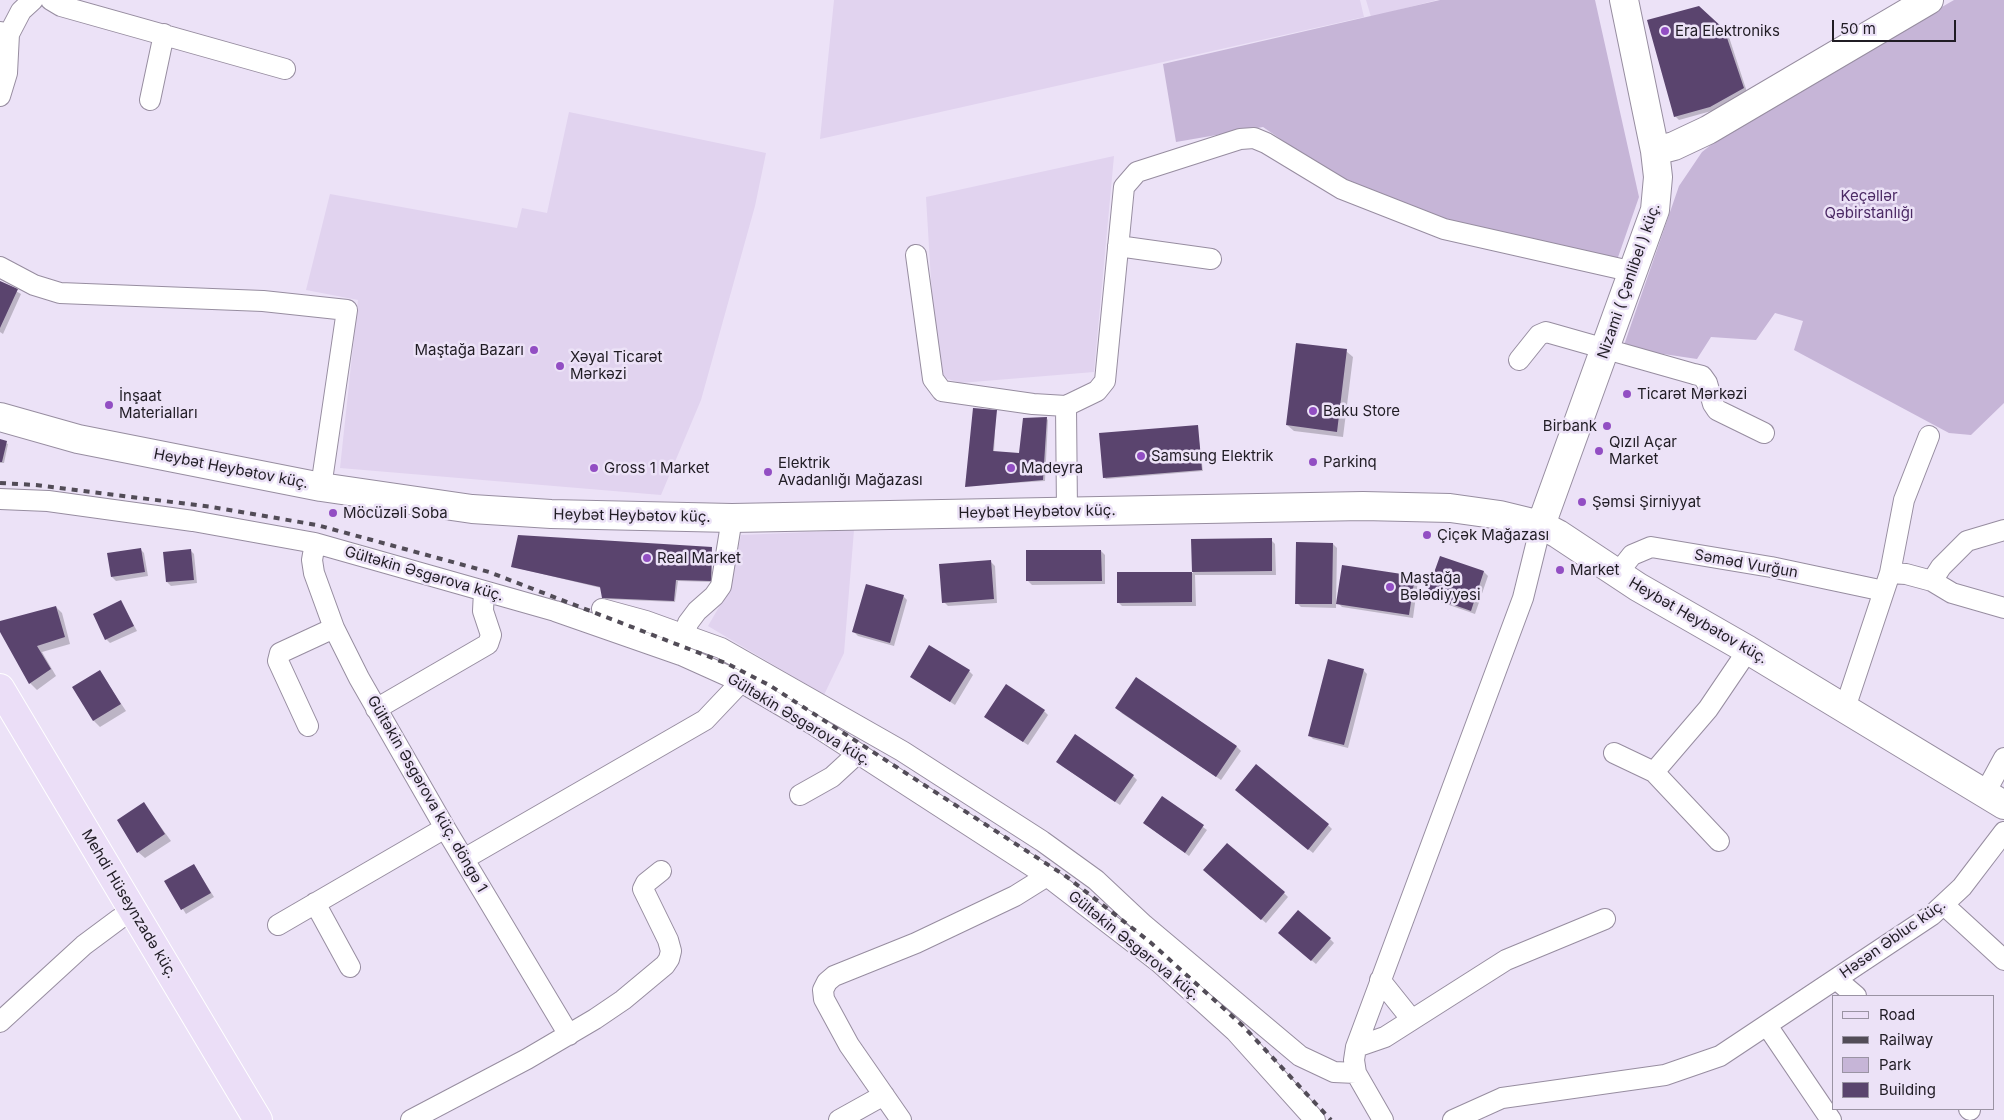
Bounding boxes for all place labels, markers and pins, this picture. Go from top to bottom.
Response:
place label: Era Elektroniks [1675,22,1780,40]
marker: Era Elektroniks [1659,25,1671,37]
place label: Maştağa Bazarı [414,341,524,359]
marker: Maştağa Bazarı [528,344,540,356]
place label: Xəyal Ticarət Mərkəzi [570,348,662,383]
marker: Xəyal Ticarət Mərkəzi [554,360,566,372]
place label: Ticarət Mərkəzi [1637,385,1747,403]
place label: İnşaat Materialları [119,387,198,422]
marker: Ticarət Mərkəzi [1621,388,1633,400]
marker: İnşaat Materialları [103,399,115,411]
place label: Baku Store [1323,402,1400,420]
marker: Baku Store [1307,405,1319,417]
place label: Birbank [1543,417,1597,435]
marker: Birbank [1601,420,1613,432]
place label: Qızıl Açar Market [1609,433,1677,468]
marker: Qızıl Açar Market [1593,445,1605,457]
place label: Samsung Elektrik [1151,447,1274,465]
marker: Samsung Elektrik [1135,450,1147,462]
place label: Parkinq [1323,453,1377,471]
place label: Elektrik Avadanlığı Mağazası [778,454,923,489]
marker: Parkinq [1307,456,1319,468]
place label: Gross 1 Market [604,459,709,477]
place label: Madeyra [1021,459,1083,477]
marker: Gross 1 Market [588,462,600,474]
marker: Madeyra [1005,462,1017,474]
marker: Elektrik Avadanlığı Mağazası [762,466,774,478]
place label: Şəmsi Şirniyyat [1592,493,1701,511]
marker: Şəmsi Şirniyyat [1576,496,1588,508]
place label: Möcüzəli Soba [343,504,448,522]
marker: Möcüzəli Soba [327,507,339,519]
place label: Çiçək Mağazası [1437,526,1549,544]
marker: Çiçək Mağazası [1421,529,1433,541]
place label: Real Market [657,549,741,567]
marker: Real Market [641,552,653,564]
place label: Market [1570,561,1619,579]
marker: Market [1554,564,1566,576]
place label: Maştağa Bələdiyyəsi [1400,569,1481,604]
marker: Maştağa Bələdiyyəsi [1384,581,1396,593]

